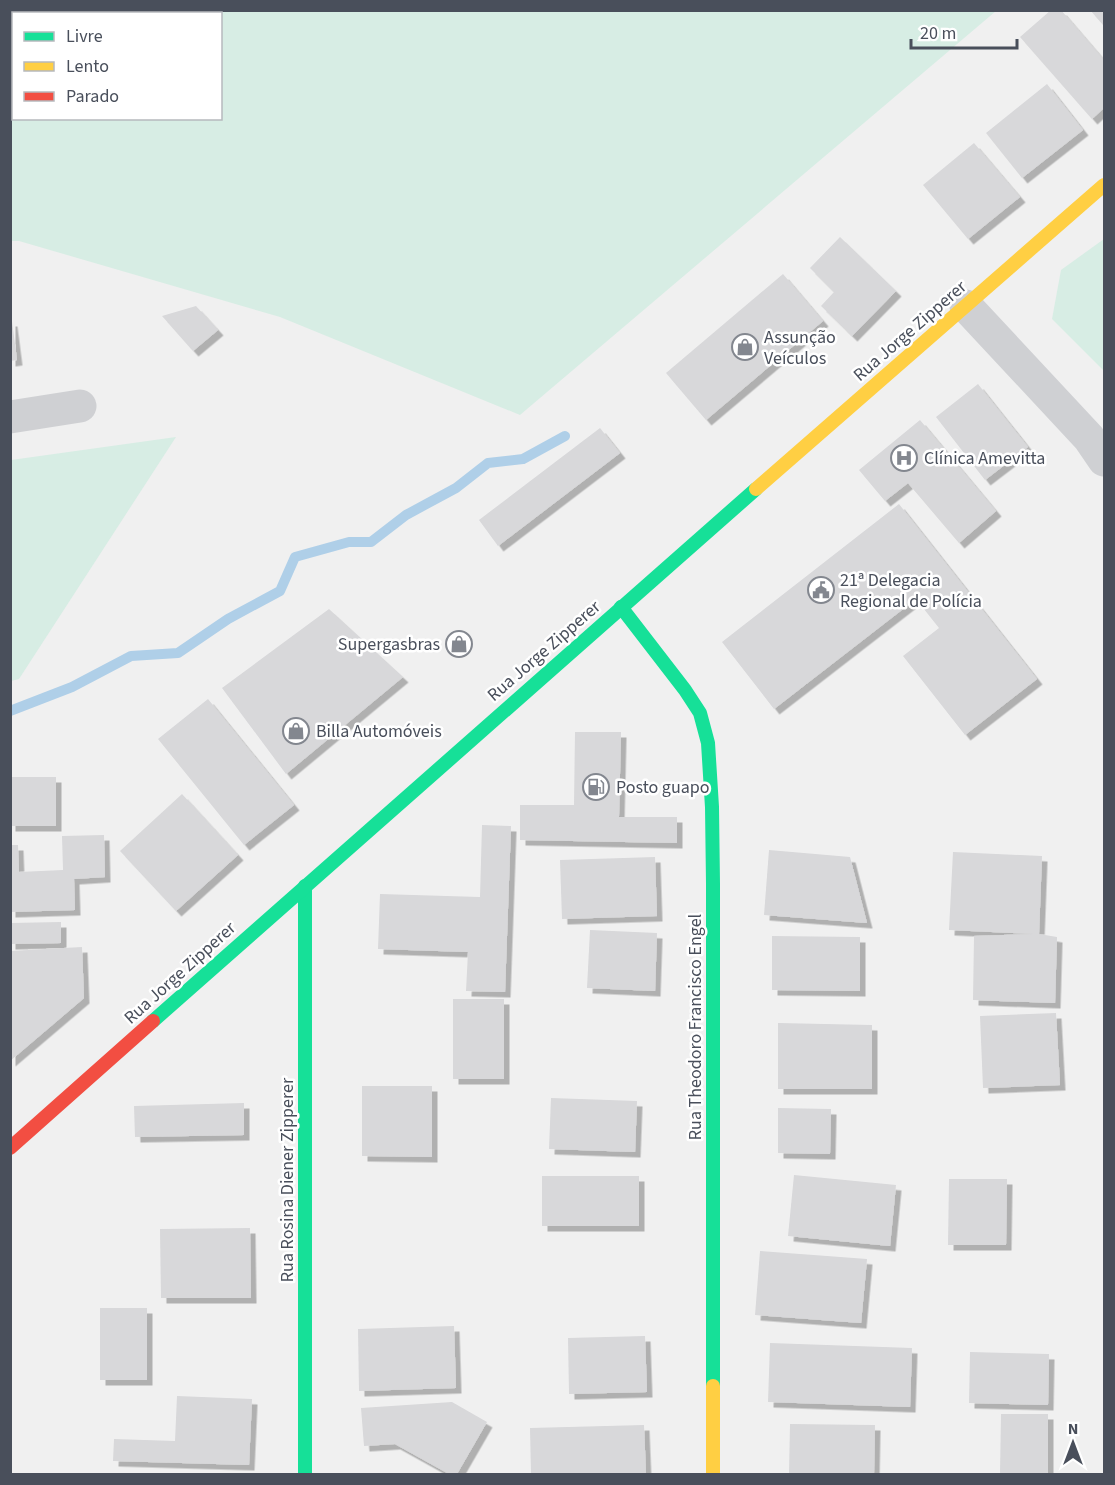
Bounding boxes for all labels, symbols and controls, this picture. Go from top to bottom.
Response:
legend [12,12,222,120]
scale bar [911,12,1018,50]
text: 20 m [920,21,956,46]
text: Livre [66,24,103,49]
text: Lento [66,54,109,79]
text: Parado [66,84,119,109]
street label: Rua Jorge Zipperer [848,274,973,387]
place label: Assunção Veículos [764,325,836,371]
shop icon: Assunção Veículos [730,332,760,362]
hospital icon: Clínica Amevitta [889,443,919,473]
place label: Clínica Amevitta [924,446,1045,471]
place label: 21ª Delegacia Regional de Polícia [840,568,982,614]
public building icon: 21ª Delegacia Regional de Polícia [806,575,836,605]
street label: Rua Jorge Zipperer [482,594,607,707]
shop icon: Supergasbras [444,629,474,659]
place label: Supergasbras [338,632,440,657]
shop icon: Billa Automóveis [281,716,311,746]
place label: Billa Automóveis [316,719,442,744]
fuel station icon: Posto guapo [581,772,611,802]
place label: Posto guapo [616,775,710,800]
street label: Rua Theodoro Francisco Engel [683,914,708,1140]
street label: Rua Jorge Zipperer [119,915,242,1030]
street label: Rua Rosina Diener Zipperer [275,1077,300,1282]
north arrow [1043,1413,1103,1473]
text: N [1068,1418,1078,1440]

